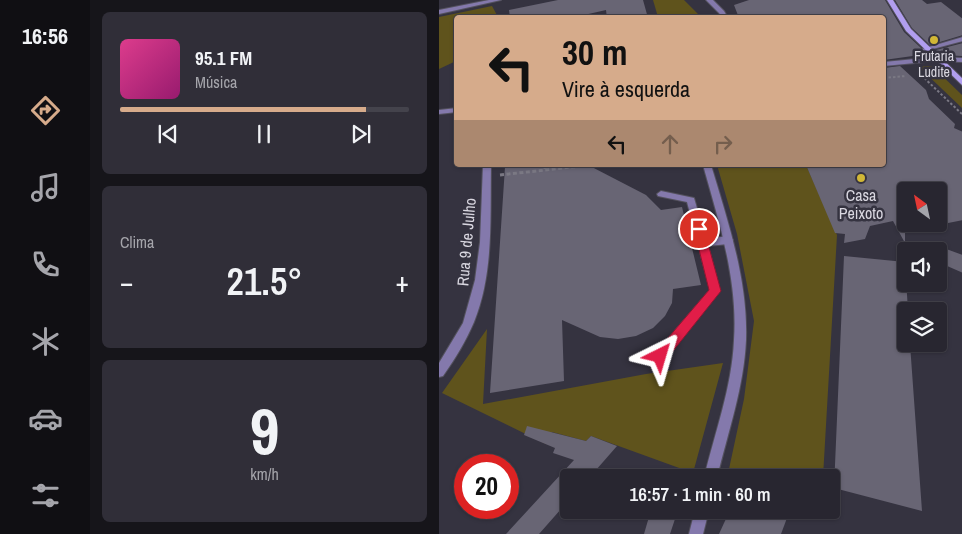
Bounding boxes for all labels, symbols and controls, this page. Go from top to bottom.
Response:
text: 16:56 [22,21,68,51]
text: 30 m [562,29,627,76]
marker: Frutaria Ludite [928,34,940,46]
icon: left [479,35,544,100]
text: 95.1 FM [195,45,252,71]
place label: Frutaria Ludite [914,47,955,81]
text: Música [195,71,237,93]
text: Vire à esquerda [562,74,690,104]
icon: directions [28,93,63,128]
icon: previous [154,120,182,148]
icon: pause [250,120,278,148]
icon: next [347,120,375,148]
icon: left [603,130,631,158]
icon: ahead [656,130,684,158]
icon: right [709,130,737,158]
icon: music [28,170,63,205]
marker: Casa Peixoto [855,172,867,184]
north arrow [897,182,947,232]
map controls [897,182,947,352]
place label: Casa Peixoto [839,184,883,224]
street label: Rua 9 de Julho [451,197,481,287]
pin [678,208,720,250]
icon: arrive [685,215,713,243]
text: Clima [120,231,154,253]
button: sound [897,242,947,292]
icon: phone [28,247,63,282]
text: 21.5° [227,256,302,307]
text: − [120,263,133,301]
text: + [396,263,409,301]
button: layers [897,302,947,352]
icon: climate [28,324,63,359]
position arrow [633,329,685,381]
text: 9 [250,387,279,474]
icon: car [28,401,63,436]
speed limit sign: 20 [454,454,519,519]
text: km/h [250,463,279,485]
icon: filters [28,478,63,513]
text: 16:57 · 1 min · 60 m [630,481,770,507]

